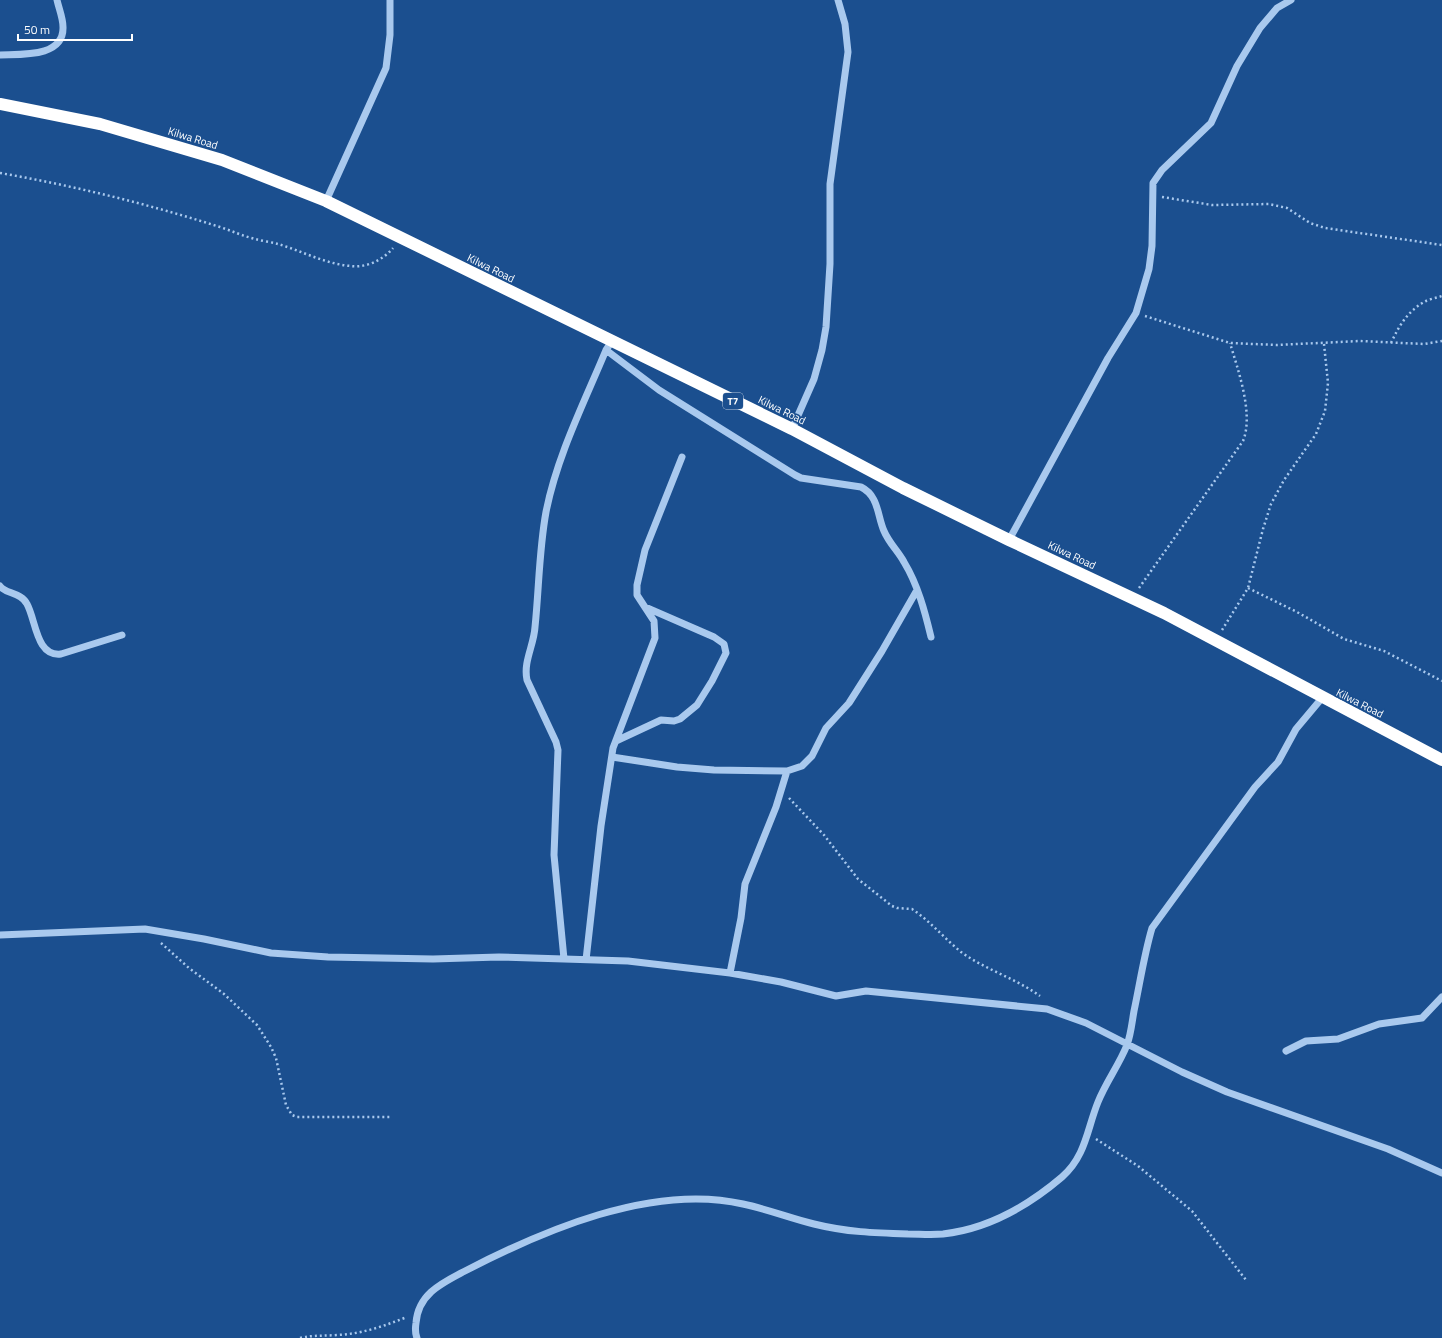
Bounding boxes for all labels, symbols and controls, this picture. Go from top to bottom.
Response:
scale bar [18,16,132,42]
text: 50 m [24,20,50,39]
street label: Kilwa Road [166,123,220,153]
street label: Kilwa Road [464,250,518,287]
street label: Kilwa Road [755,392,809,429]
road number: T7 [723,393,743,409]
street label: Kilwa Road [1045,537,1099,573]
street label: Kilwa Road [1334,684,1387,722]

